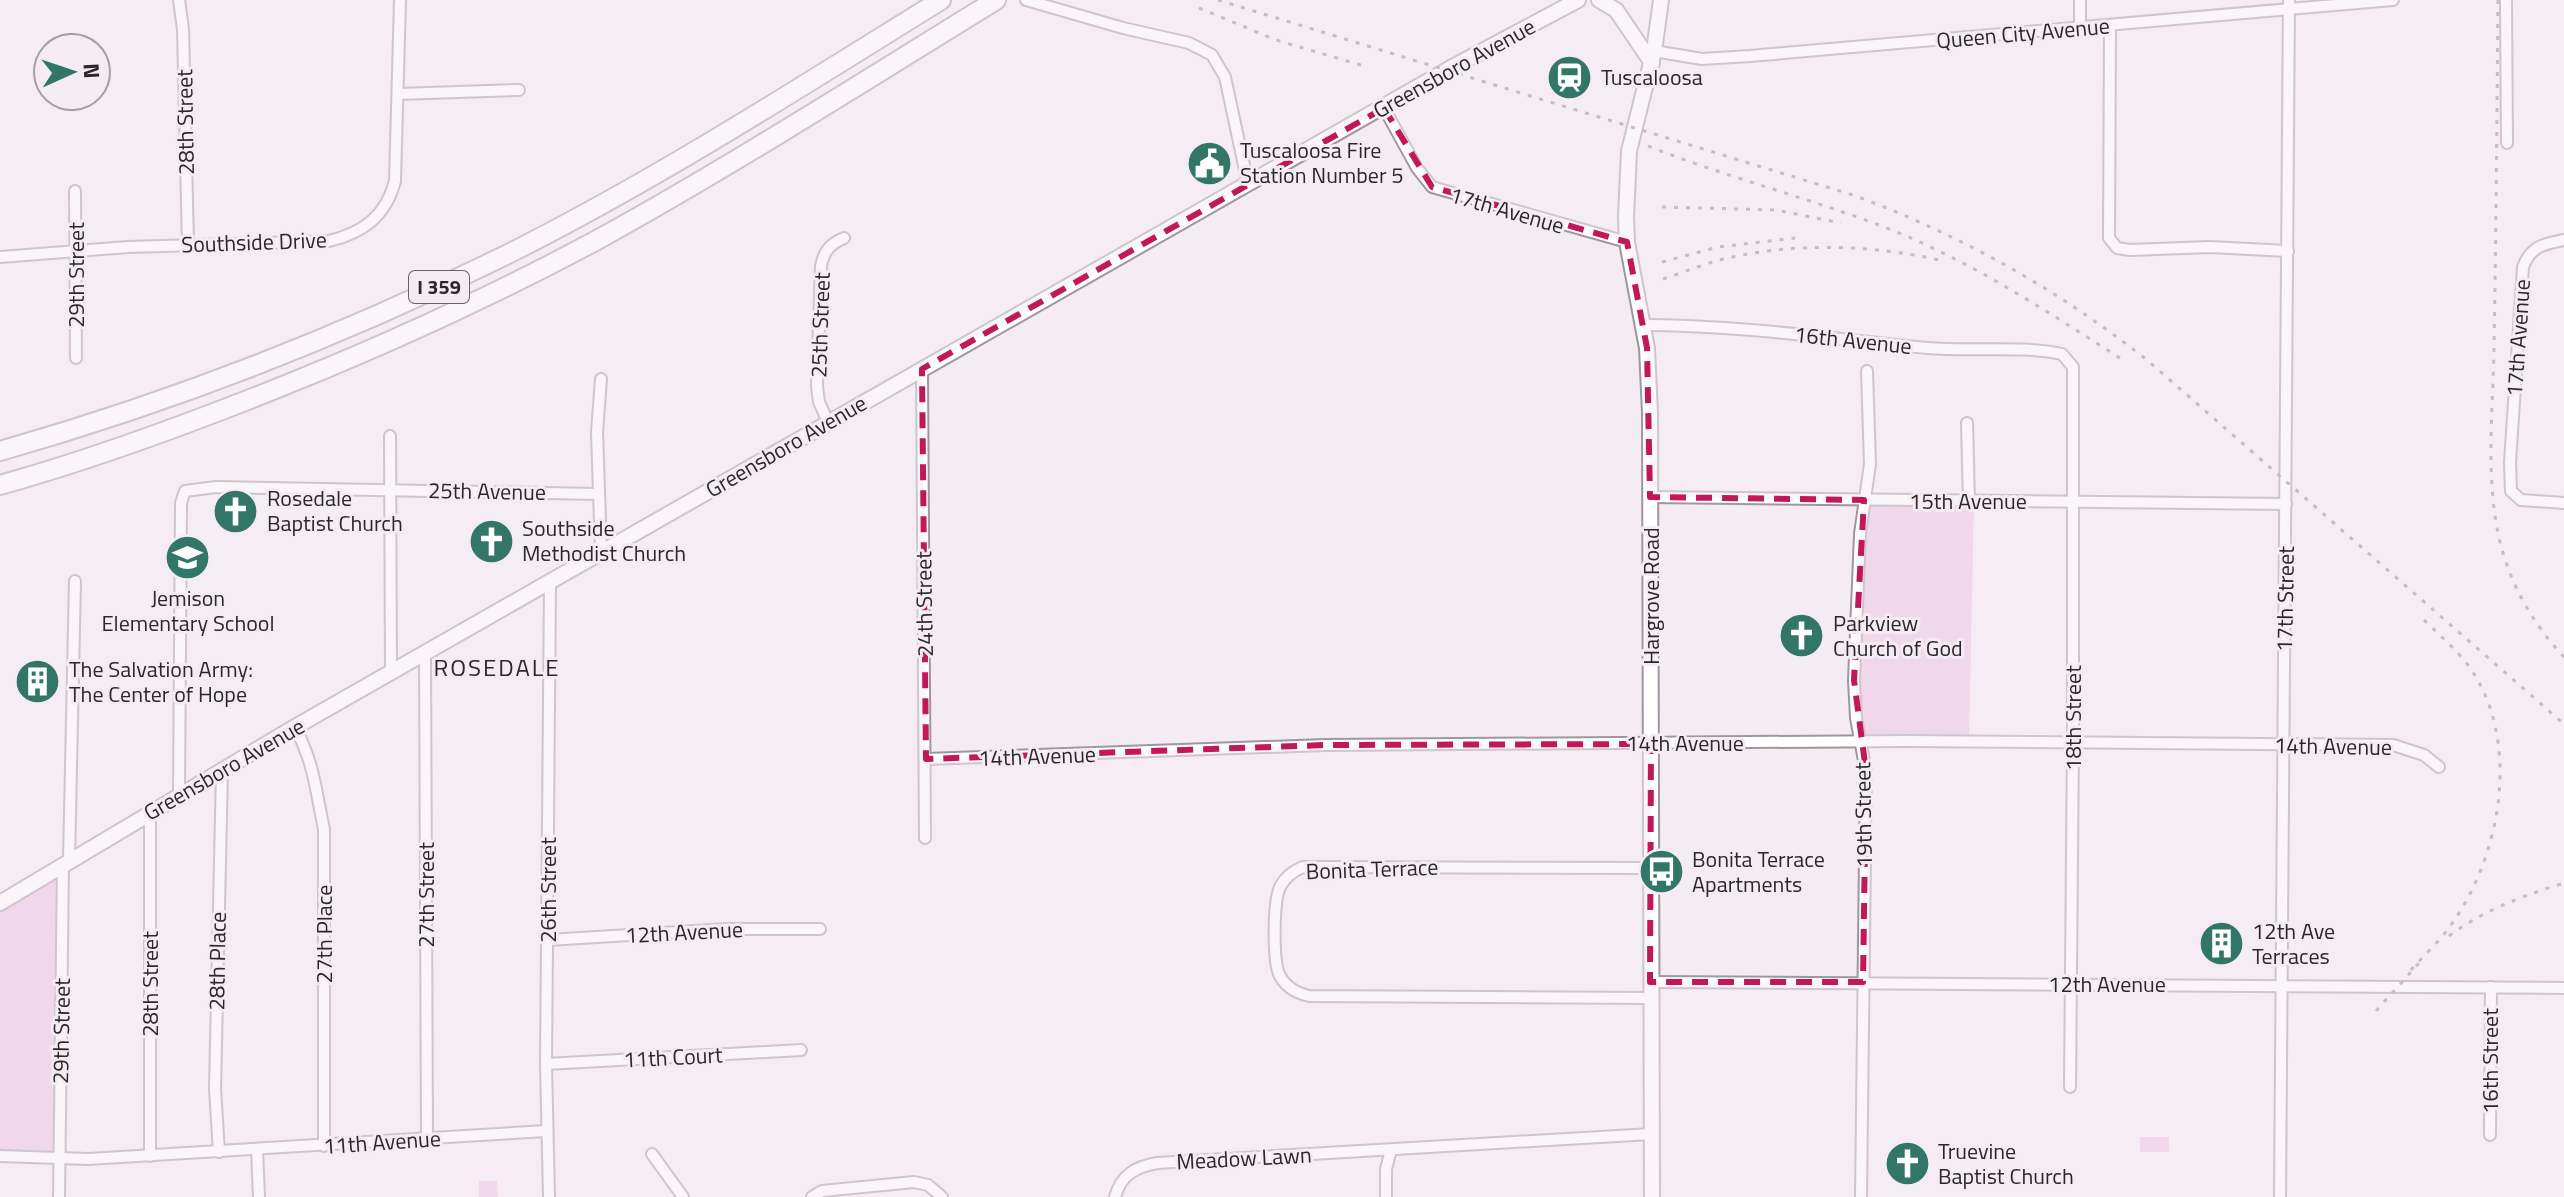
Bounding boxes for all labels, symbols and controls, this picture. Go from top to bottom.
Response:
street label: Queen City Avenue [1935,8,2111,58]
street label: Greensboro Avenue [1367,9,1541,127]
north arrow [32,32,112,112]
station icon: Tuscaloosa [1546,53,1594,101]
place label: Tuscaloosa [1601,60,1703,94]
text: N [75,62,109,79]
street label: 28th Street [167,69,203,175]
place label: Tuscaloosa Fire Station Number 5 [1240,133,1404,192]
public building icon: Tuscaloosa Fire Station Number 5 [1185,139,1233,187]
street label: 17th Avenue [1446,177,1568,243]
street label: 29th Street [59,222,93,328]
street label: Southside Drive [181,222,327,262]
road number: I 359 [409,271,469,303]
street label: 25th Street [801,271,839,378]
street label: 17th Avenue [2497,278,2539,398]
street label: 16th Avenue [1793,317,1913,363]
street label: Greensboro Avenue [699,386,873,506]
street label: 25th Avenue [428,473,546,509]
place label: Rosedale Baptist Church [267,481,403,540]
street label: 15th Avenue [1909,484,2027,518]
church icon: Rosedale Baptist Church [212,487,260,535]
place label: Southside Methodist Church [522,511,686,570]
church icon: Southside Methodist Church [467,517,515,565]
street label: Hargrove Road [1634,527,1668,665]
school or university icon: Jemison Elementary School [164,533,212,581]
street label: 17th Street [2267,546,2303,652]
street label: 24th Street [906,551,942,657]
place label: Jemison Elementary School [101,581,275,640]
place label: Parkview Church of God [1833,606,1963,665]
church icon: Parkview Church of God [1778,612,1826,660]
district label: ROSEDALE [433,649,561,685]
place label: The Salvation Army: The Center of Hope [69,652,253,711]
building icon: The Salvation Army: The Center of Hope [14,658,62,706]
street label: 18th Street [2056,665,2090,771]
street label: Greensboro Avenue [137,709,311,829]
street label: 14th Avenue [1626,726,1744,760]
street label: 14th Avenue [2274,728,2392,764]
street label: 14th Avenue [978,737,1096,775]
street label: 19th Street [1845,762,1881,868]
street label: 26th Street [531,837,565,943]
street label: 27th Street [409,842,443,948]
place label: Bonita Terrace Apartments [1692,842,1825,901]
bus stop icon: Bonita Terrace Apartments [1637,848,1685,896]
street label: Bonita Terrace [1305,850,1439,888]
street label: 27th Place [307,885,341,983]
street label: 28th Place [199,911,235,1011]
street label: 12th Avenue [624,912,744,952]
place label: 12th Ave Terraces [2252,914,2335,973]
building icon: 12th Ave Terraces [2197,920,2245,968]
street label: 28th Street [133,931,167,1037]
street label: 12th Avenue [2048,967,2166,1001]
street label: 29th Street [43,978,79,1084]
street label: 16th Street [2473,1008,2507,1114]
street label: 11th Court [622,1037,724,1077]
street label: 11th Avenue [322,1121,442,1163]
place label: Truevine Baptist Church [1938,1134,2074,1193]
street label: Meadow Lawn [1176,1137,1312,1179]
church icon: Truevine Baptist Church [1883,1140,1931,1188]

